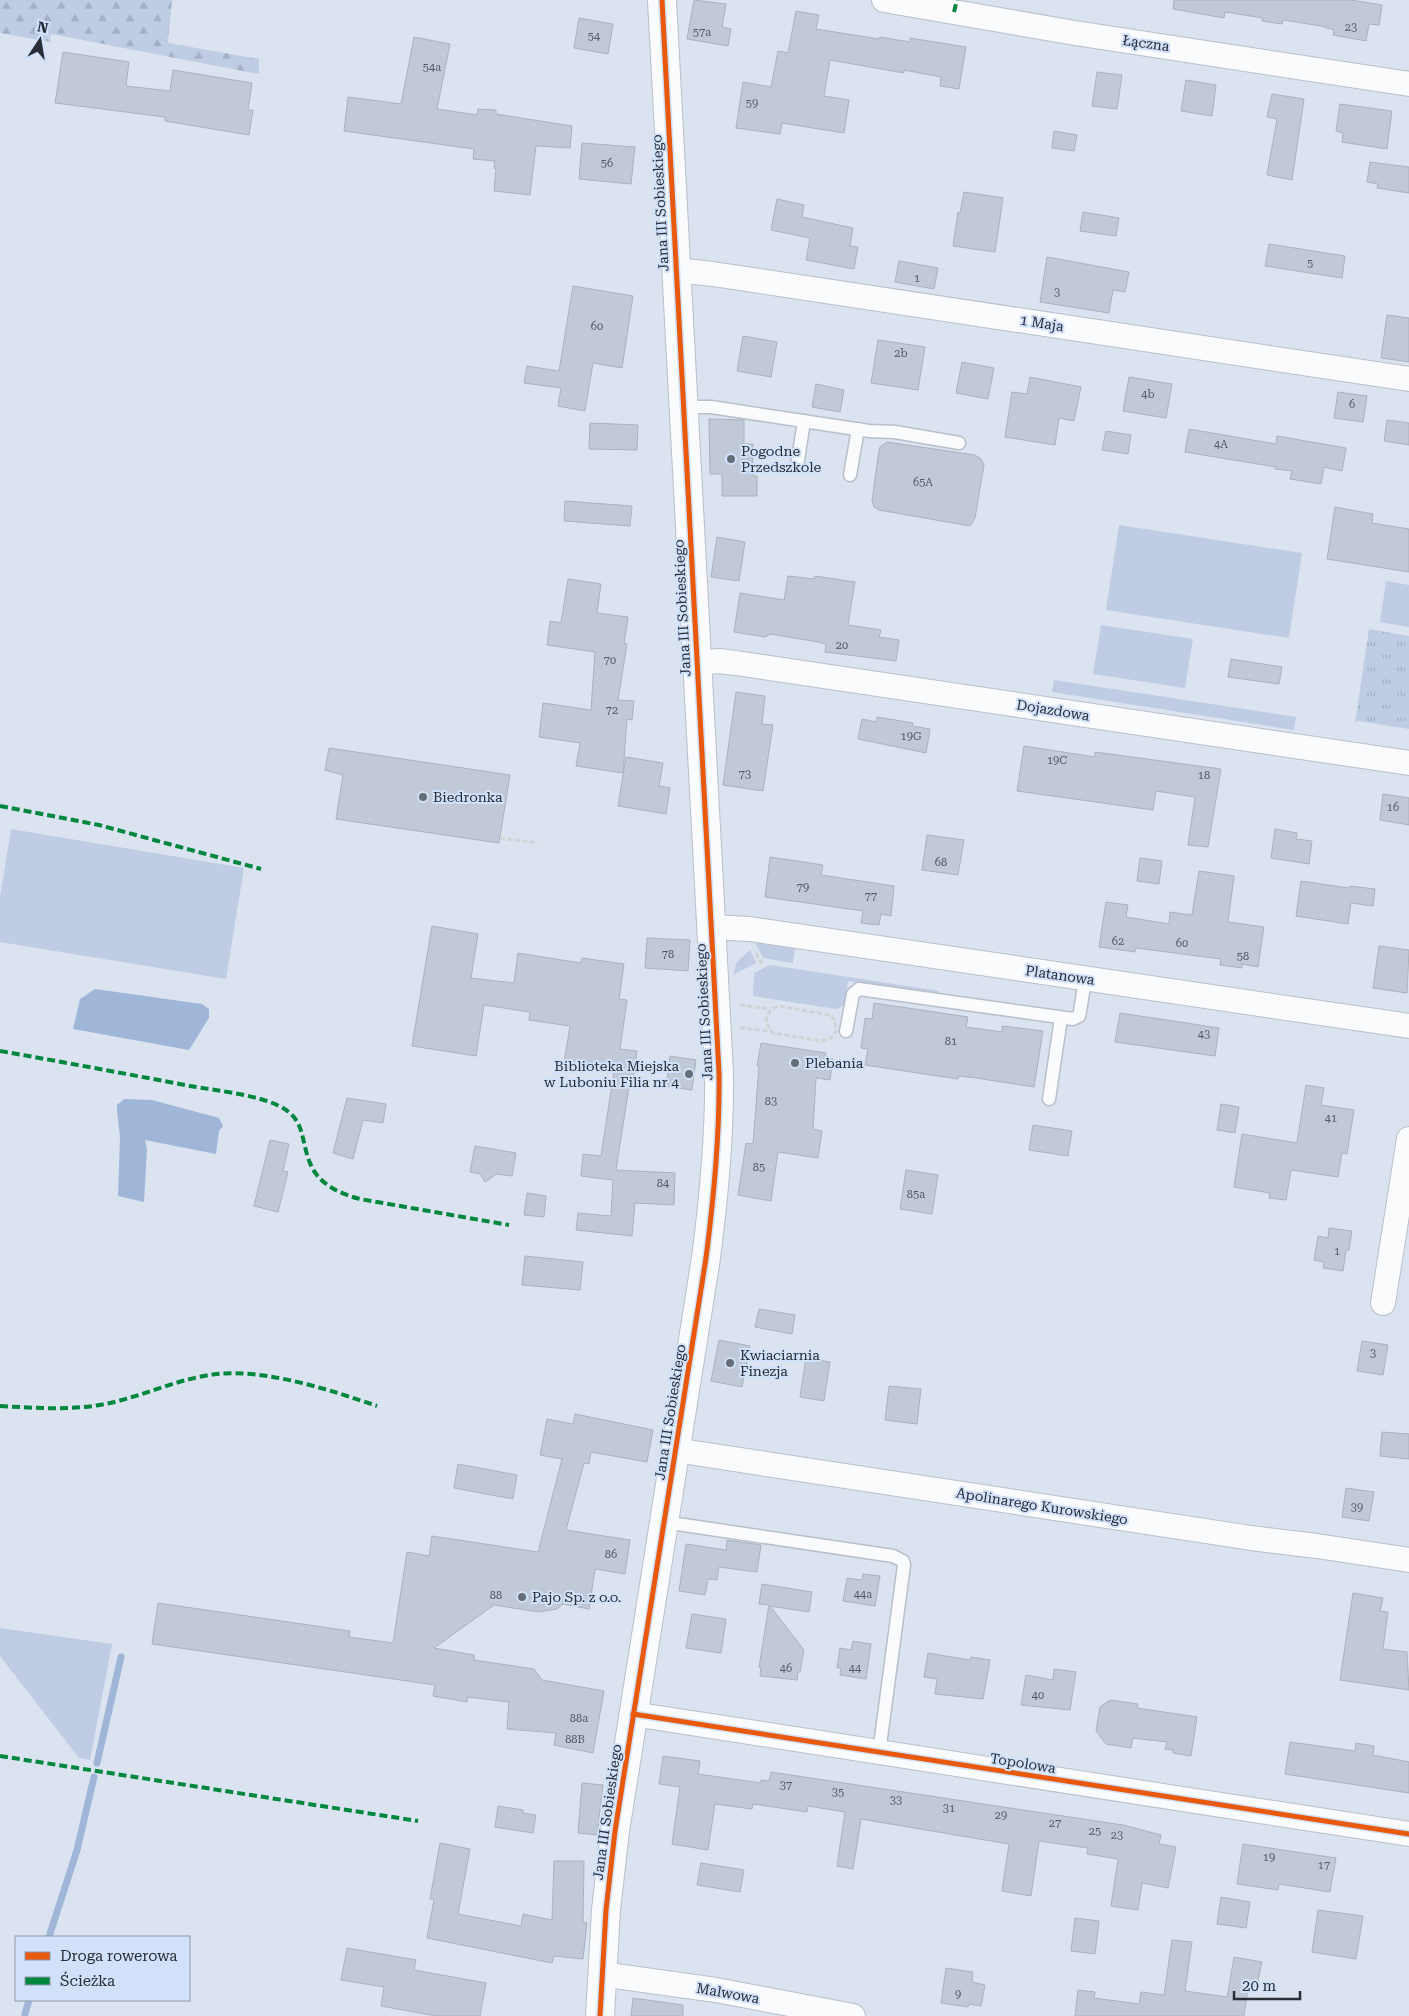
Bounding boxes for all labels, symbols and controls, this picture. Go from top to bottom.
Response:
north arrow [15,15,65,65]
text: N [36,18,50,36]
house number: 23 [1345,21,1357,34]
house number: 57a [693,26,711,39]
house number: 54 [588,30,601,43]
street label: Łączna [1121,32,1171,54]
house number: 54a [423,61,441,74]
house number: 59 [746,97,758,110]
street label: Jana III Sobieskiego [648,134,672,272]
house number: 56 [601,157,613,170]
house number: 5 [1307,257,1313,270]
house number: 1 [914,272,920,285]
house number: 3 [1054,286,1060,299]
street label: 1 Maja [1019,312,1065,334]
house number: 60 [591,320,603,333]
house number: 2b [894,347,908,360]
house number: 4b [1141,388,1155,401]
house number: 6 [1349,398,1355,411]
house number: 4A [1214,438,1228,451]
place label: Pogodne Przedszkole [741,443,822,475]
marker: Pogodne Przedszkole [725,453,737,465]
house number: 65A [913,476,933,489]
street label: Jana III Sobieskiego [670,539,694,677]
house number: 20 [836,639,848,652]
house number: 70 [604,654,616,667]
street label: Dojazdowa [1015,696,1091,724]
house number: 72 [606,704,618,717]
house number: 19G [901,730,922,743]
house number: 19C [1047,754,1067,767]
house number: 73 [739,768,751,781]
house number: 18 [1198,769,1210,782]
place label: Biedronka [433,789,503,805]
marker: Biedronka [417,791,429,803]
house number: 16 [1387,801,1399,814]
house number: 68 [935,856,947,869]
house number: 79 [797,881,809,894]
house number: 77 [865,890,877,903]
house number: 62 [1112,935,1124,948]
house number: 60 [1176,937,1188,950]
street label: Jana III Sobieskiego [692,943,716,1081]
house number: 78 [662,948,674,961]
house number: 58 [1237,950,1249,963]
street label: Platanowa [1024,962,1096,988]
house number: 43 [1198,1028,1210,1041]
house number: 81 [945,1035,957,1048]
place label: Plebania [805,1055,864,1071]
marker: Plebania [789,1057,801,1069]
place label: Biblioteka Miejska w Luboniu Filia nr 4 [544,1058,679,1090]
marker: Biblioteka Miejska w Luboniu Filia nr 4 [683,1068,695,1080]
house number: 83 [765,1095,777,1108]
house number: 41 [1325,1112,1337,1125]
house number: 85 [753,1161,765,1174]
house number: 84 [657,1177,670,1190]
house number: 85a [907,1188,925,1201]
house number: 1 [1334,1245,1340,1258]
street label: Jana III Sobieskiego [651,1343,689,1481]
place label: Kwiaciarnia Finezja [740,1347,820,1379]
house number: 3 [1370,1347,1376,1360]
marker: Kwiaciarnia Finezja [724,1357,736,1369]
street label: Apolinarego Kurowskiego [955,1485,1129,1527]
house number: 39 [1351,1501,1363,1514]
house number: 86 [605,1548,617,1561]
house number: 44a [854,1588,872,1601]
house number: 88 [490,1589,502,1602]
place label: Pajo Sp. z o.o. [532,1589,621,1605]
marker: Pajo Sp. z o.o. [516,1591,528,1603]
house number: 46 [780,1662,792,1675]
house number: 44 [849,1662,862,1675]
house number: 40 [1032,1689,1044,1702]
house number: 88a [570,1712,588,1725]
house number: 88B [565,1733,585,1746]
street label: Jana III Sobieskiego [590,1743,624,1881]
street label: Topolowa [989,1750,1057,1776]
house number: 37 [780,1779,792,1792]
house number: 35 [832,1786,844,1799]
house number: 33 [890,1794,902,1807]
house number: 31 [943,1802,955,1815]
house number: 29 [995,1809,1007,1822]
house number: 27 [1049,1817,1061,1830]
house number: 25 [1089,1825,1101,1838]
house number: 23 [1111,1829,1123,1842]
house number: 19 [1263,1851,1275,1864]
house number: 17 [1318,1859,1330,1872]
legend [15,1936,190,2001]
text: Droga rowerowa [60,1947,177,1965]
scale bar [1234,1968,1300,2000]
text: Ścieżka [60,1971,115,1990]
text: 20 m [1242,1977,1277,1995]
street label: Malwowa [695,1980,761,2006]
house number: 9 [955,1988,961,2001]

